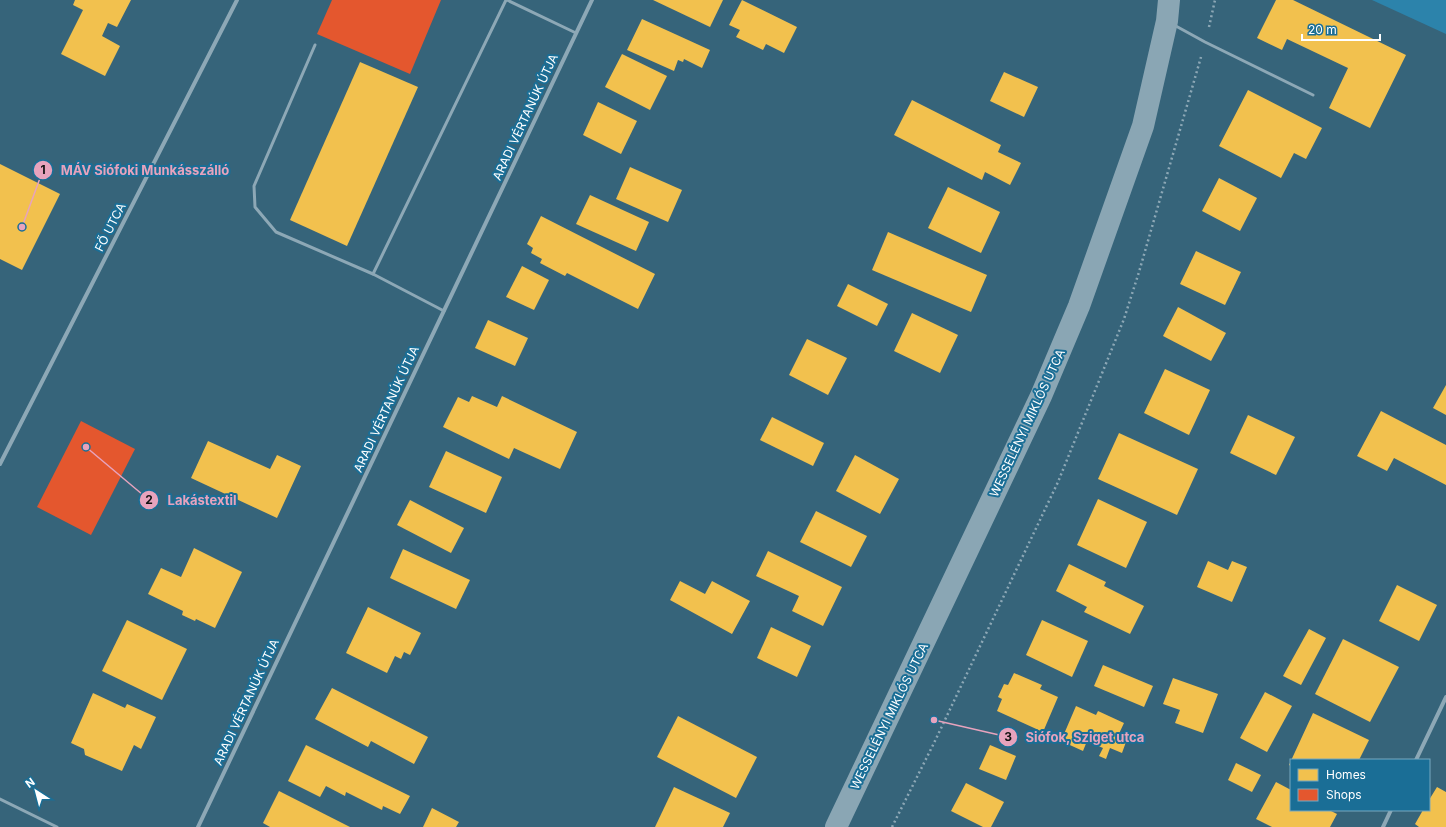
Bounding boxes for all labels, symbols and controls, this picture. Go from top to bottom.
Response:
scale bar [1302,16,1380,42]
text: 20 m [1308,22,1337,37]
street label: ARADI VÉRTANÚK ÚTJA [489,51,561,183]
callout: MÁV Siófoki Munkásszálló [33,158,237,183]
text: 1 [40,162,46,177]
text: MÁV Siófoki Munkásszálló [61,162,229,178]
street label: FŐ UTCA [91,200,129,254]
street label: ARADI VÉRTANÚK ÚTJA [350,343,422,475]
street label: WESSELÉNYI MIKLÓS UTCA [986,347,1068,499]
callout: Lakástextil [139,488,244,513]
text: 2 [145,492,153,507]
text: Lakástextil [168,492,236,508]
street label: ARADI VÉRTANÚK ÚTJA [210,636,282,768]
street label: WESSELÉNYI MIKLÓS UTCA [847,640,931,792]
callout: Siófok, Sziget utca [998,725,1153,750]
text: 3 [1004,729,1012,744]
text: Siófok, Sziget utca [1026,729,1144,745]
legend [1290,759,1430,811]
text: Homes [1326,767,1366,782]
north arrow [16,771,56,811]
text: N [23,775,38,791]
text: Shops [1326,787,1362,802]

